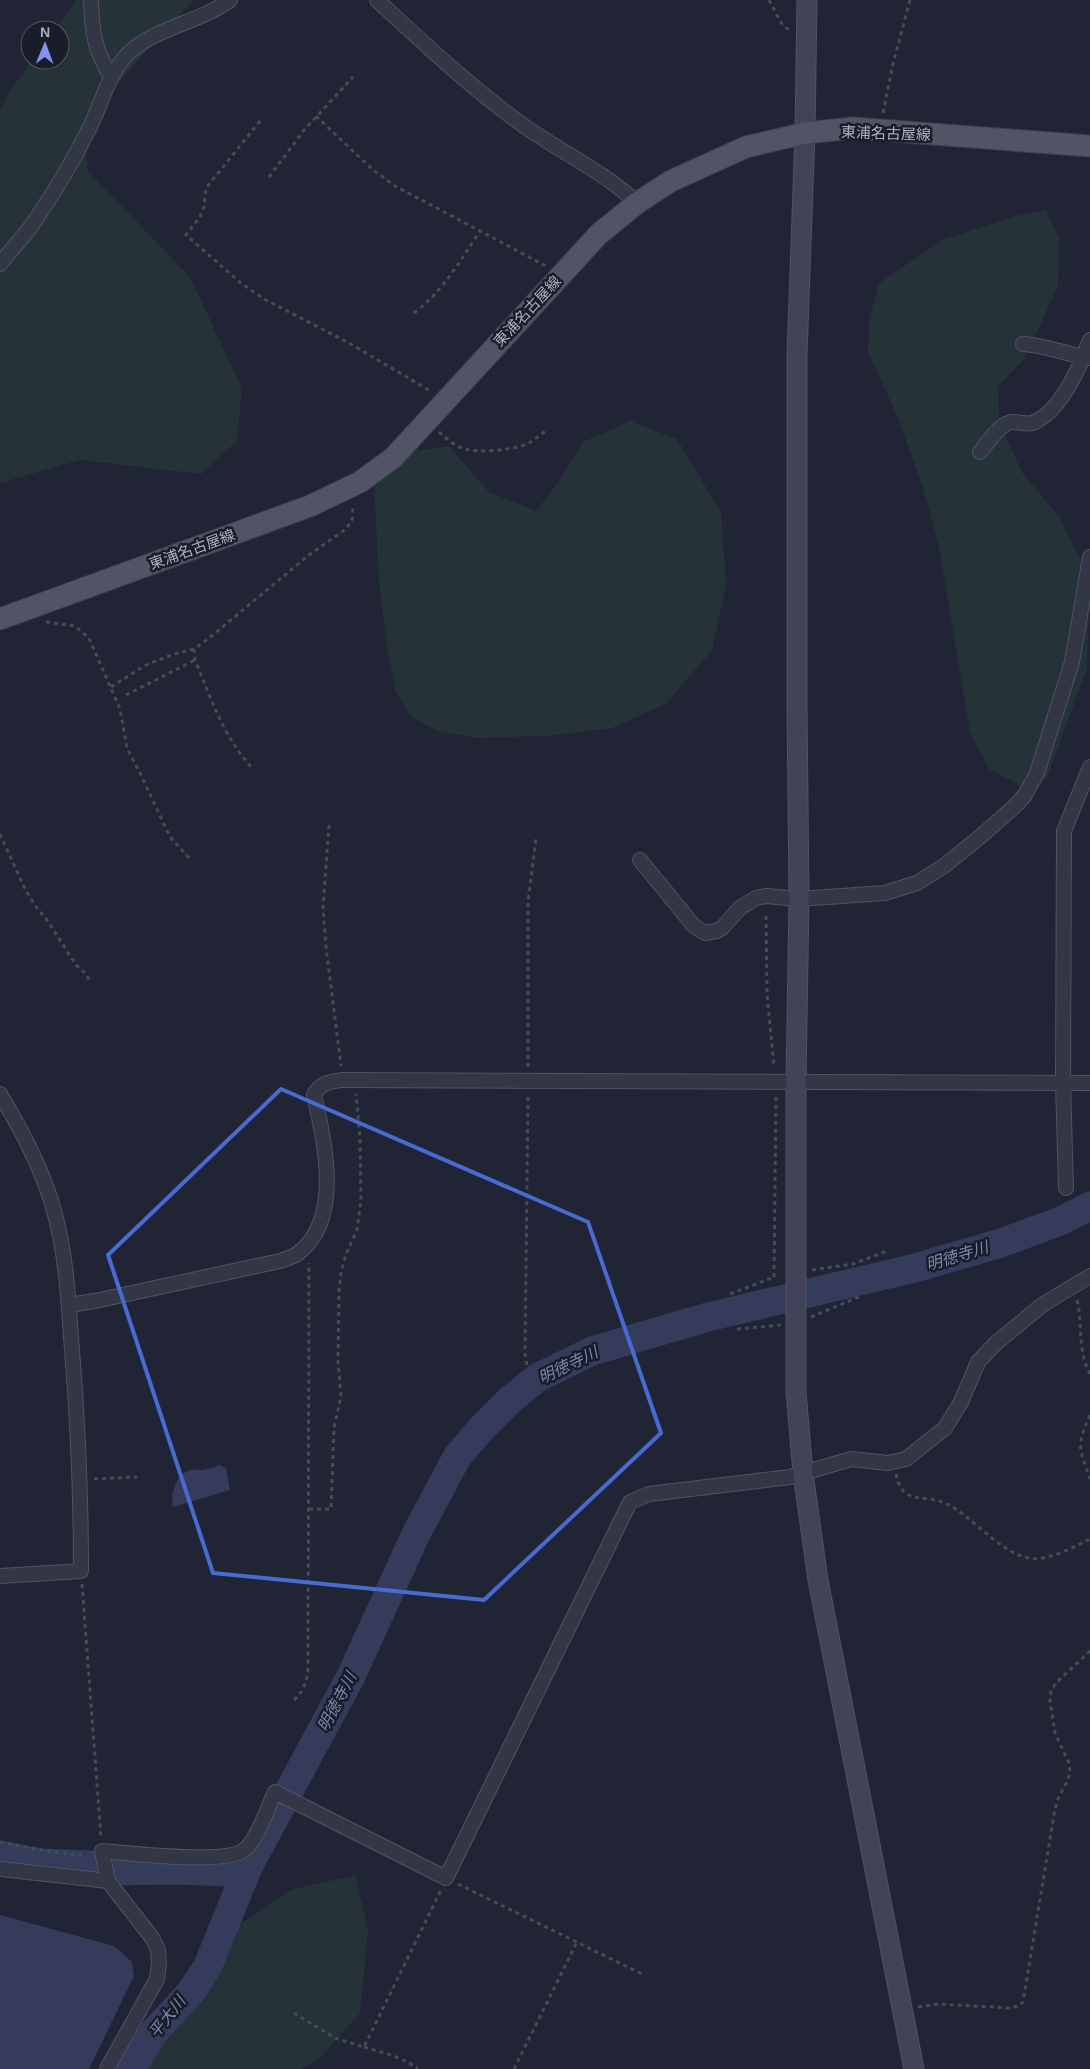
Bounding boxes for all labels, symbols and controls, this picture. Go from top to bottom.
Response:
north arrow [20,20,70,70]
text: N [40,24,50,40]
street label: 東浦名古屋線 [841,123,931,143]
street label: 東浦名古屋線 [490,272,564,350]
street label: 東浦名古屋線 [147,526,237,572]
water label: 明徳寺川 [924,1238,992,1273]
water label: 明徳寺川 [536,1342,602,1387]
water label: 明徳寺川 [314,1668,360,1734]
water label: 平大川 [146,1991,190,2041]

